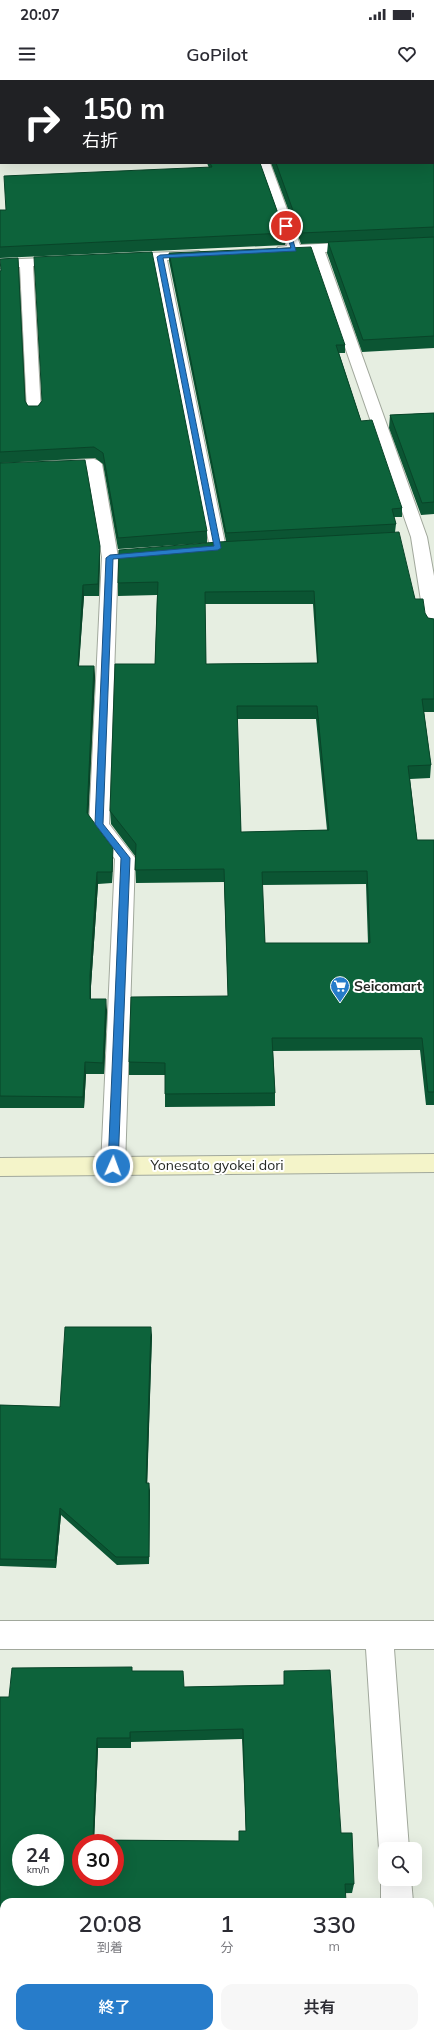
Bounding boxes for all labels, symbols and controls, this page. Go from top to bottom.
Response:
text: 20:07 [20,5,60,24]
icon: menu [16,43,38,65]
text: GoPilot [186,43,248,66]
icon: heart [396,43,418,65]
text: 150 m [82,91,165,126]
icon: right [16,96,68,148]
text: 右折 [82,129,118,152]
pin [269,209,303,243]
icon: arrive [275,215,297,237]
supermarket icon: Seicomart [329,975,351,1003]
place label: Seicomart [354,977,423,995]
position arrow [92,1145,134,1187]
street label: Yonesato gyokei dori [149,1156,284,1174]
speed limit sign: 30 [72,1834,124,1886]
text: 24 [26,1842,50,1867]
map controls [378,1842,422,1886]
button: search [378,1842,422,1886]
text: km/h [27,1863,49,1876]
text: 20:08 [78,1908,142,1938]
text: 1 [220,1908,234,1938]
text: 330 [313,1909,356,1939]
text: m [328,1938,340,1954]
text: 到着 [97,1939,123,1955]
text: 分 [221,1939,234,1955]
button: 終了 [16,1984,213,2030]
button: 共有 [221,1984,418,2030]

